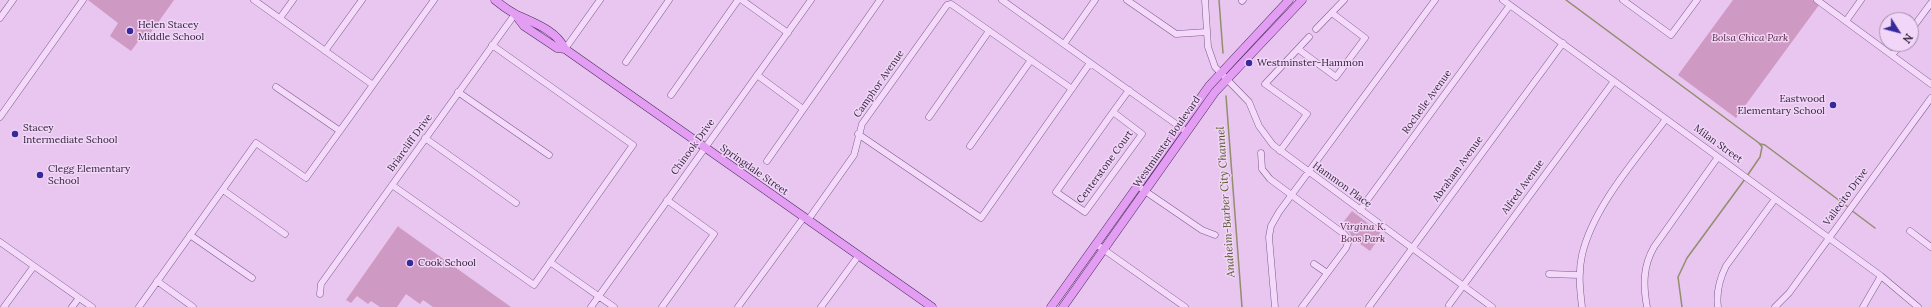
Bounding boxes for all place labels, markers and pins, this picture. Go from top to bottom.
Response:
place label: Helen Stacey Middle School [138,19,204,42]
marker: Helen Stacey Middle School [125,26,135,36]
place label: Westminster-Hammon [1257,57,1364,69]
marker: Westminster-Hammon [1244,58,1254,68]
place label: Eastwood Elementary School [1737,93,1825,116]
marker: Eastwood Elementary School [1828,100,1838,110]
place label: Stacey Intermediate School [23,122,117,146]
marker: Stacey Intermediate School [10,129,20,139]
place label: Clegg Elementary School [48,163,130,186]
marker: Clegg Elementary School [35,170,45,180]
place label: Cook School [418,257,476,269]
marker: Cook School [405,258,415,268]

